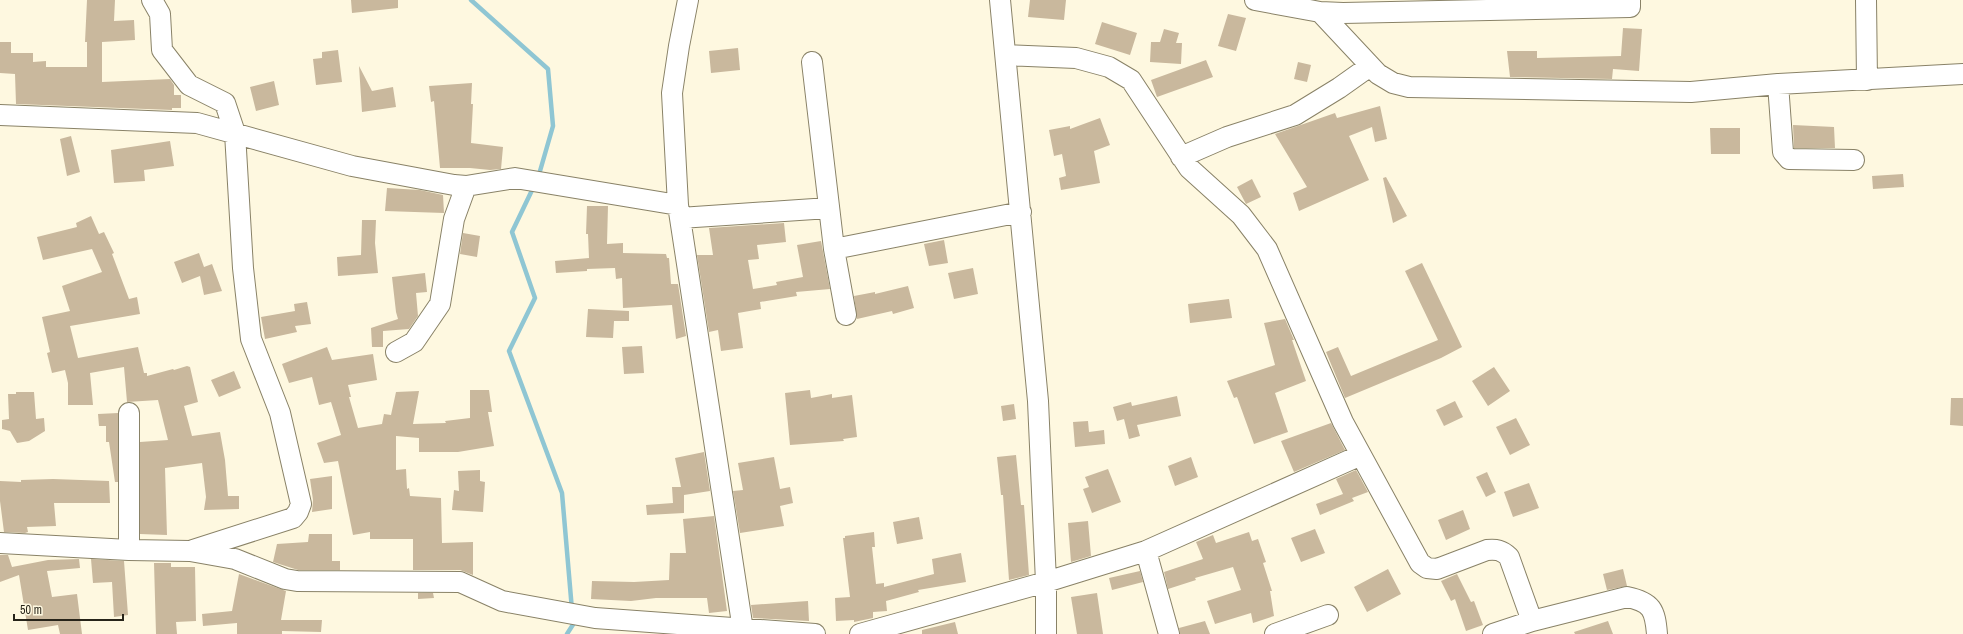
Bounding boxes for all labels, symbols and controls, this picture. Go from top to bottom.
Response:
scale bar [14,596,123,622]
text: 50 m [20,602,42,618]

